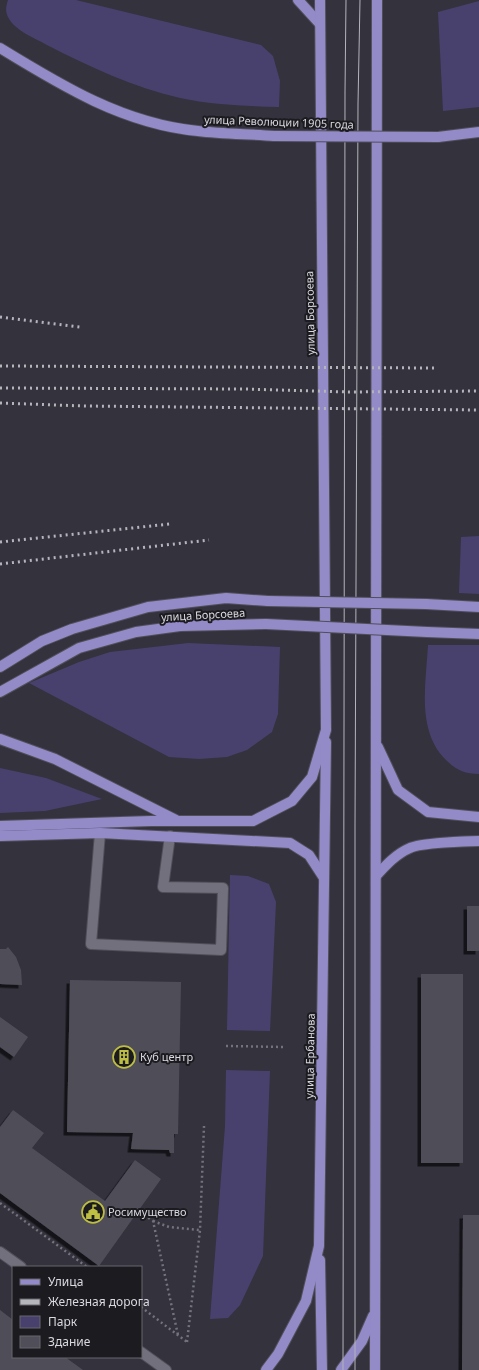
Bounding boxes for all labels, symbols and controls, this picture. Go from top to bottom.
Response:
street label: улица Революции 1905 года [204,111,354,132]
street label: улица Борсоева [301,271,318,355]
street label: улица Борсоева [161,605,245,624]
street label: улица Ербанова [301,1013,318,1099]
building icon: Куб центр [111,1044,137,1070]
place label: Куб центр [140,1049,193,1064]
public building icon: Росимущество [80,1199,106,1225]
place label: Росимущество [108,1204,187,1219]
legend [12,1266,142,1358]
text: Улица [48,1273,83,1290]
text: Железная дорога [48,1293,150,1310]
text: Парк [48,1313,78,1330]
text: Здание [48,1333,91,1350]

